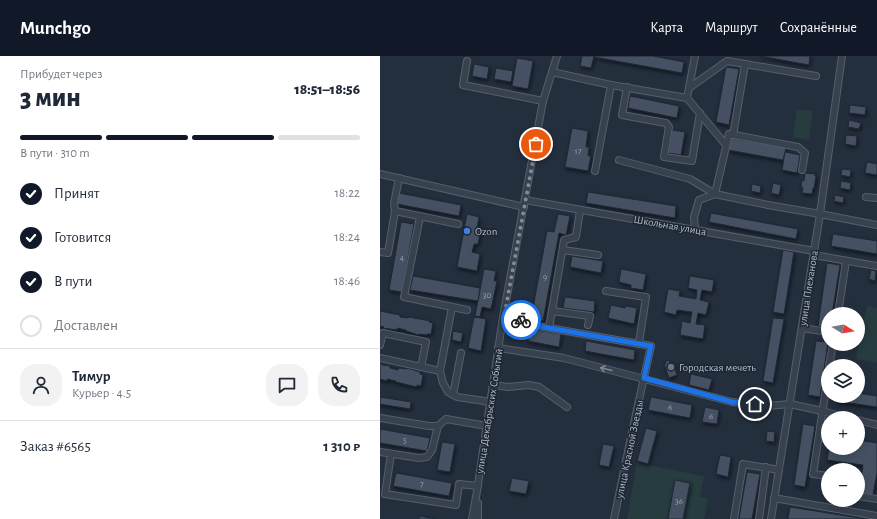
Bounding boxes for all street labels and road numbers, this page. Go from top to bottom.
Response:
street label: Школьная улица [633,214,707,237]
street label: улица Плеханова [797,250,820,328]
street label: улица Декабрьских Событий [474,348,505,475]
street label: улица Красной Звезды [613,399,645,500]

